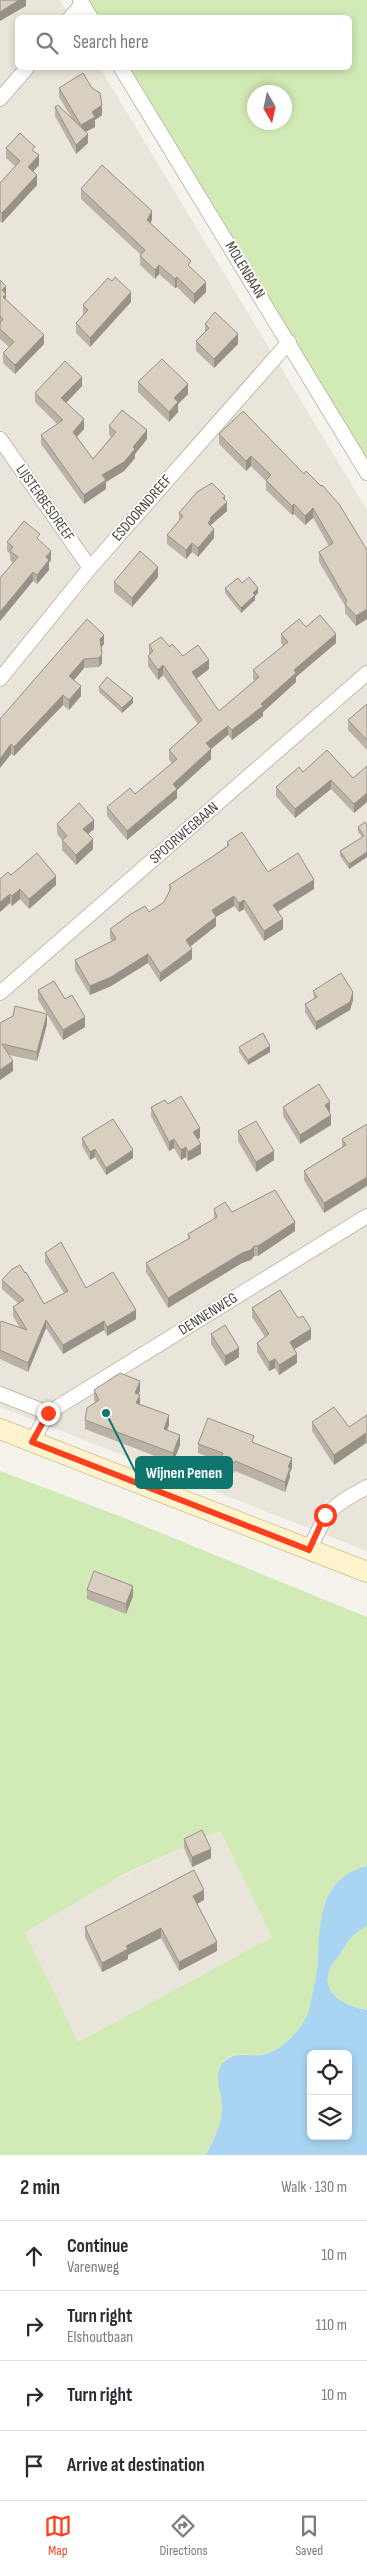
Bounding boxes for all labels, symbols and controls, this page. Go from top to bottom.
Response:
search box [15,15,352,70]
icon: search [33,29,61,57]
text: Search here [73,31,149,54]
north arrow [247,85,292,130]
street label: MOLENBAAN [221,238,269,302]
street label: LIJSTERBESDREEF [12,461,78,545]
street label: ESDOORNDREEF [108,471,176,545]
street label: SPOORWEGBAAN [146,798,222,868]
street label: DENNENWEG [175,1288,241,1340]
route end [37,1402,60,1425]
callout: Wijnen Penen [136,1457,232,1488]
text: Wijnen Penen [146,1464,222,1483]
route start [314,1504,337,1527]
map controls [307,2050,352,2140]
button: locate [307,2050,352,2095]
button: layers [307,2095,352,2140]
text: 2 min [20,2175,60,2200]
text: Walk · 130 m [281,2178,347,2197]
text: Continue [67,2235,128,2258]
icon: ahead [20,2242,48,2270]
text: 10 m [321,2246,347,2265]
text: Varenweg [67,2258,119,2277]
text: Turn right [67,2305,132,2328]
icon: right [20,2312,48,2340]
text: 110 m [316,2316,347,2335]
text: Elshoutbaan [67,2328,133,2347]
icon: right [20,2382,48,2410]
text: Turn right [67,2384,132,2407]
text: 10 m [321,2386,347,2405]
icon: arrive [20,2452,48,2480]
text: Arrive at destination [67,2454,205,2477]
tab: Map [44,2512,72,2559]
tab: Directions [159,2512,208,2559]
tab: Saved [295,2512,323,2559]

